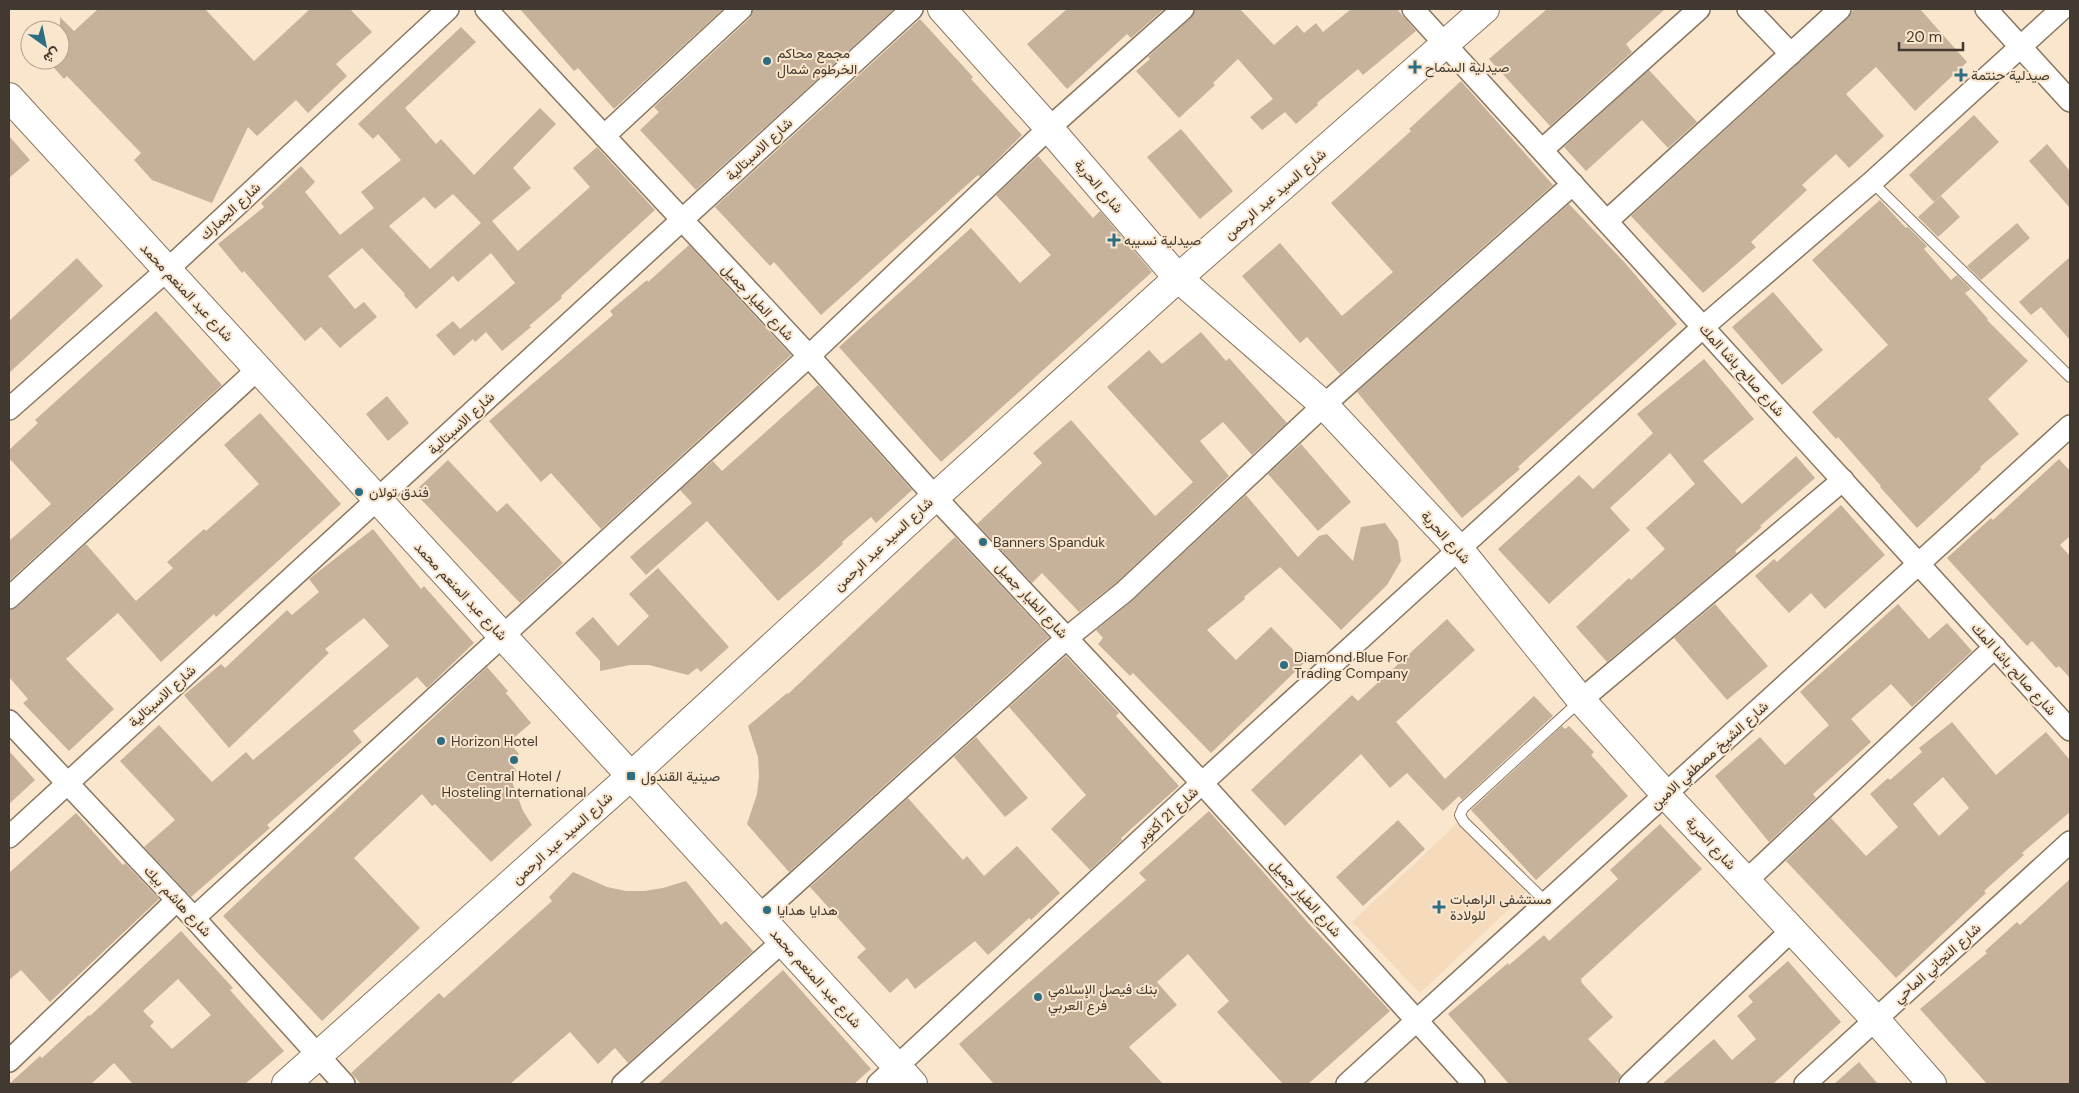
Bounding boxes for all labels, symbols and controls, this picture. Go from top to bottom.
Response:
north arrow [20,20,70,70]
scale bar [1899,20,1963,52]
text: 20 m [1906,27,1942,47]
text: ش [40,44,64,68]
place label: مجمع محاكم الخرطوم شمال [777,44,857,79]
marker: مجمع محاكم الخرطوم شمال [761,55,773,67]
place label: صيدلية السماح [1425,58,1510,78]
marker: صيدلية السماح [1409,61,1421,73]
place label: صيدلية حنتمة [1971,66,2050,84]
marker: صيدلية حنتمة [1955,69,1967,81]
street label: شارع الاسبتالية [722,114,797,186]
street label: شارع السيد عبد الرحمن [1220,145,1331,245]
street label: شارع الحرية [1069,155,1127,218]
street label: شارع الجمارك [196,178,265,245]
place label: صيدلية نسيبه [1124,231,1202,249]
marker: صيدلية نسيبه [1108,234,1120,246]
street label: شارع عبد المنعم محمد [135,239,237,346]
street label: شارع الطيار جميل [716,260,798,345]
street label: شارع صالح باشا المك [1694,320,1788,422]
street label: شارع الاسبتالية [424,388,499,460]
place label: فندق تولان [369,483,429,501]
marker: فندق تولان [353,486,365,498]
street label: شارع السيد عبد الرحمن [829,493,938,596]
street label: شارع الحرية [1416,507,1475,569]
place label: Banners Spanduk [993,533,1105,551]
marker: Banners Spanduk [977,536,989,548]
street label: شارع عبد المنعم محمد [409,538,511,645]
street label: شارع الطيار جميل [990,558,1072,643]
street label: شارع صالح باشا المك [1966,619,2060,721]
place label: Diamond Blue For Trading Company [1294,648,1409,682]
marker: Diamond Blue For Trading Company [1278,659,1290,671]
street label: شارع الاسبتالية [125,661,201,732]
street label: شارع الشيخ مصطفي الامين [1646,697,1774,815]
place label: Horizon Hotel [451,732,538,750]
marker: Horizon Hotel [435,735,447,747]
marker: Central Hotel / Hosteling International [508,754,520,766]
place label: Central Hotel / Hosteling International [442,767,586,801]
place label: صينية القندول [641,767,720,786]
marker: صينية القندول [625,770,637,782]
street label: شارع 21 أكتوبر [1131,783,1203,851]
street label: شارع السيد عبد الرحمن [508,788,618,890]
street label: شارع الحرية [1681,813,1740,875]
street label: شارع الطيار جميل [1265,855,1346,942]
street label: شارع هاشم بيك [139,862,216,942]
place label: مستشفى الراهبات للولادة [1450,890,1551,924]
marker: مستشفى الراهبات للولادة [1432,900,1446,914]
place label: هدايا هدايا [777,901,838,919]
marker: هدايا هدايا [761,904,773,916]
street label: شارع التجاني الماحي [1890,919,1987,1009]
street label: شارع عبد المنعم محمد [765,924,866,1033]
place label: بنك فيصل الإسلامي فرع العربي [1048,980,1157,1017]
marker: بنك فيصل الإسلامي فرع العربي [1032,991,1044,1003]

